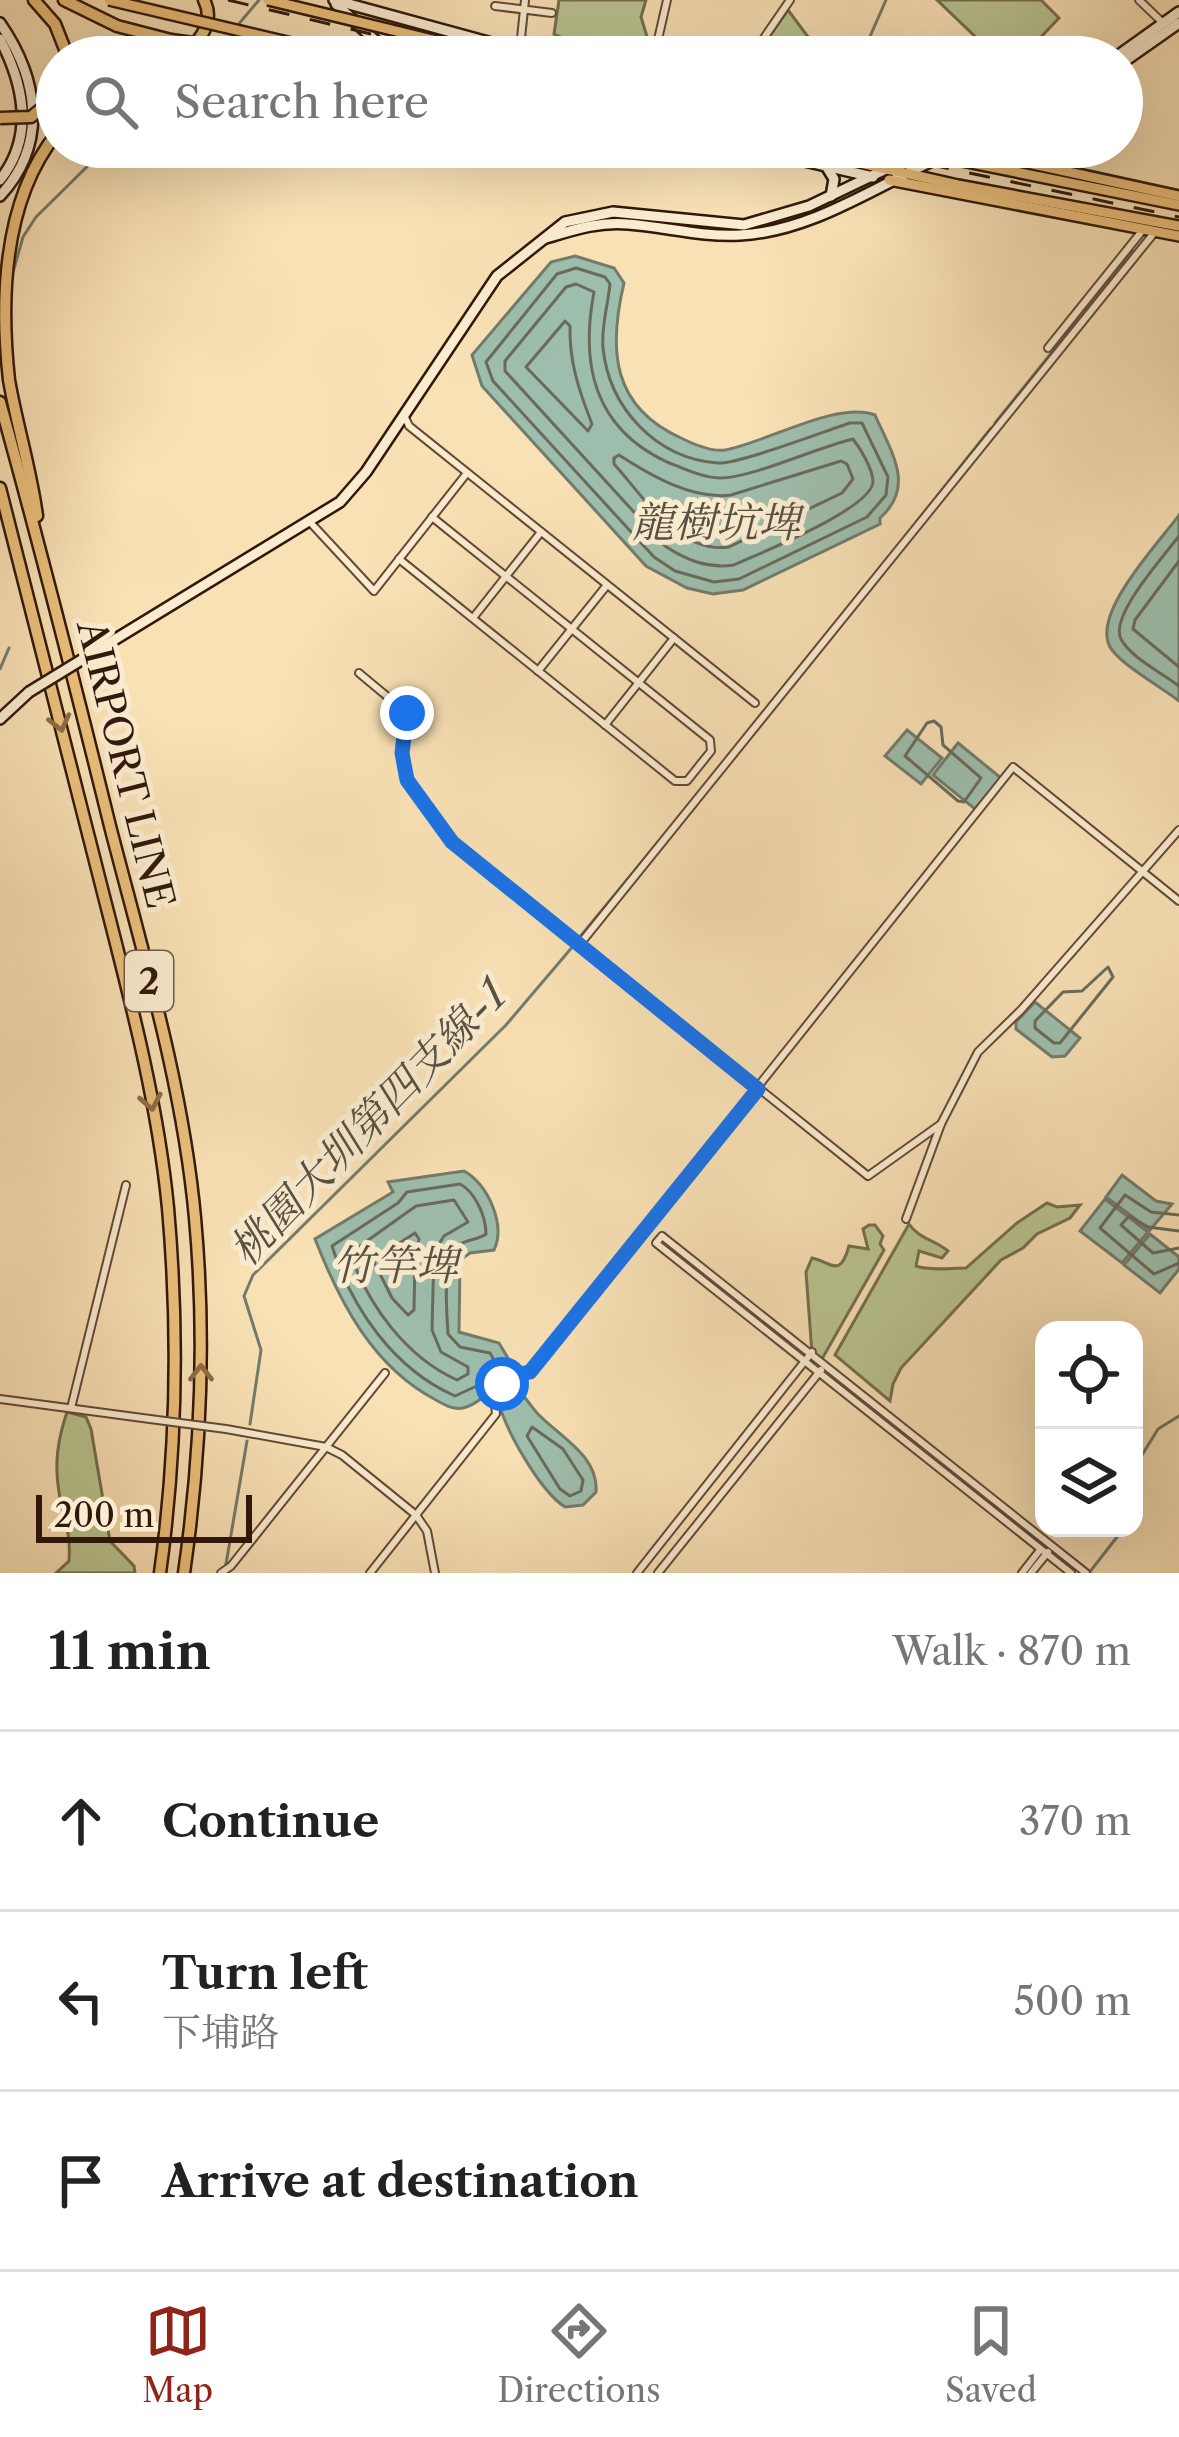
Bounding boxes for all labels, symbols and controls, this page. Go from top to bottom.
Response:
search box [36,36,1143,168]
icon: search [78,69,144,135]
text: Search here [174,74,429,130]
water label: 龍樹坑埤 [632,496,805,548]
street label: AIRPORT LINE [67,614,185,913]
route end [380,686,434,740]
one-way arrow [46,712,71,733]
road number: 2 [125,951,173,1011]
water label: 桃園大圳第四支線-1 [219,968,518,1275]
one-way arrow [137,1092,163,1112]
water label: 竹竿埤 [332,1239,463,1291]
map controls [1035,1321,1143,1537]
button: locate [1035,1321,1143,1429]
route start [475,1357,529,1411]
one-way arrow [188,1363,214,1381]
button: layers [1035,1429,1143,1537]
scale bar [36,1489,252,1542]
text: 200 m [54,1495,154,1536]
text: 11 min [48,1620,211,1682]
text: Walk · 870 m [892,1627,1131,1675]
icon: ahead [48,1788,114,1854]
text: Continue [162,1793,379,1849]
text: 370 m [1019,1797,1131,1845]
text: Turn left [162,1945,368,2001]
icon: left [48,1968,114,2034]
text: 500 m [1014,1977,1131,2025]
text: 下埔路 [162,2008,279,2056]
icon: arrive [48,2148,114,2214]
text: Arrive at destination [162,2153,639,2209]
tab: Map [142,2298,213,2411]
tab: Directions [498,2298,661,2411]
tab: Saved [945,2298,1037,2411]

